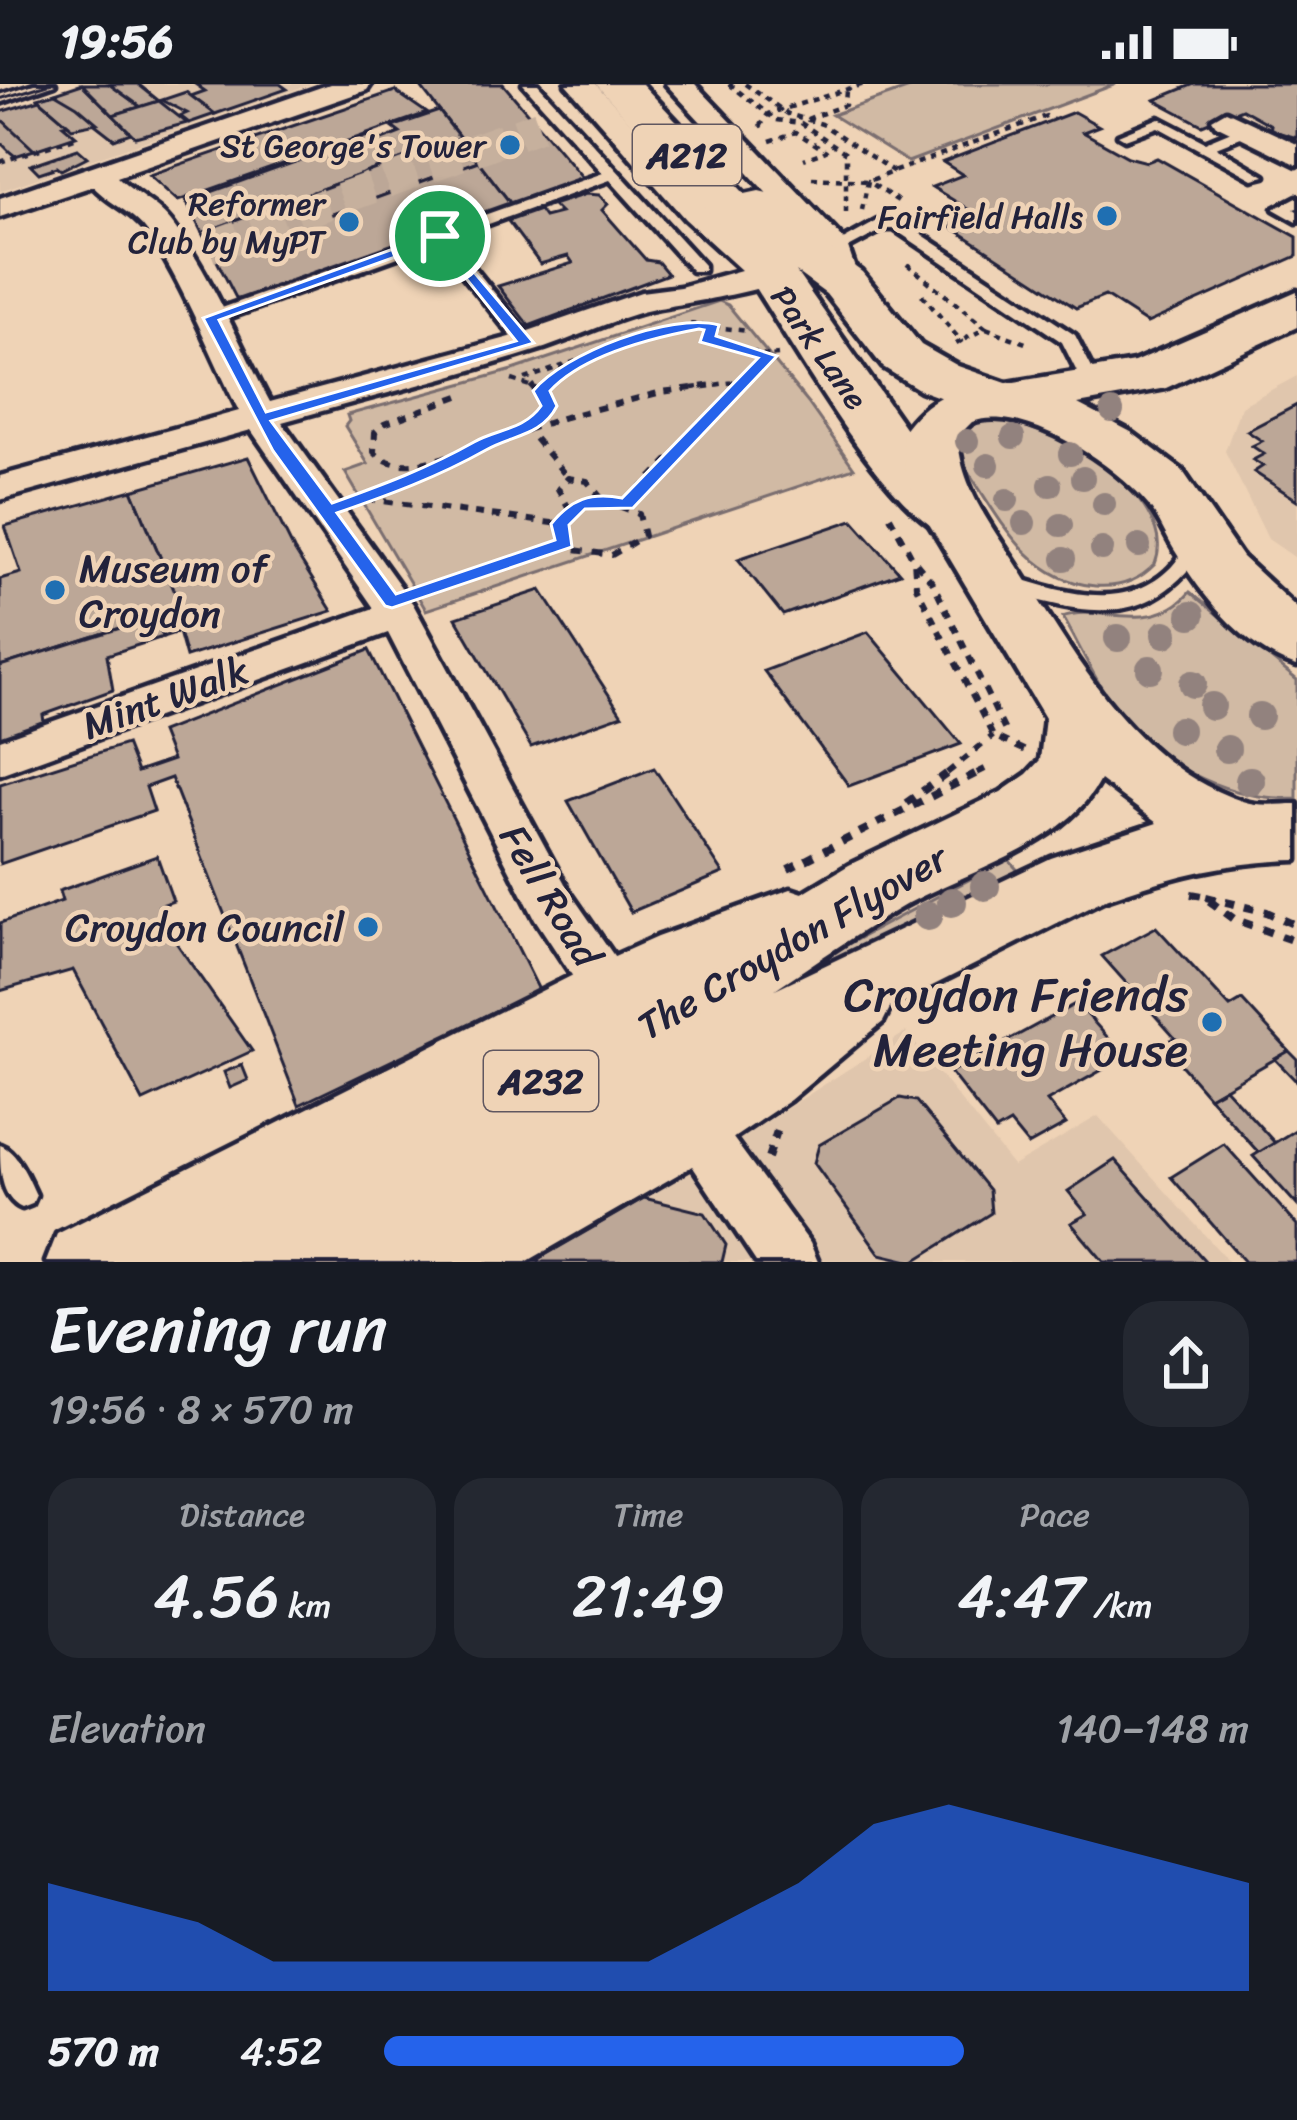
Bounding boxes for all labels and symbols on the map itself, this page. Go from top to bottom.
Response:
place label: St George's Tower [220,117,487,175]
road number: A212 [633,125,741,185]
marker: St George's Tower [497,132,523,158]
place label: Reformer Club by MyPT [128,175,327,271]
pin [389,185,491,287]
place label: Fairfield Halls [878,188,1083,246]
marker: Fairfield Halls [1094,203,1120,229]
marker: Reformer Club by MyPT [336,209,362,235]
street label: Park Lane [755,273,884,422]
place label: Museum of Croydon [79,534,271,648]
marker: Museum of Croydon [42,577,68,603]
street label: Mint Walk [72,635,258,759]
street label: Fell Road [480,810,622,983]
street label: The Croydon Flyover [623,823,963,1059]
place label: Croydon Council [65,893,345,962]
marker: Croydon Council [355,914,381,940]
place label: Croydon Friends Meeting House [844,952,1188,1092]
marker: Croydon Friends Meeting House [1199,1009,1225,1035]
road number: A232 [484,1051,598,1111]

